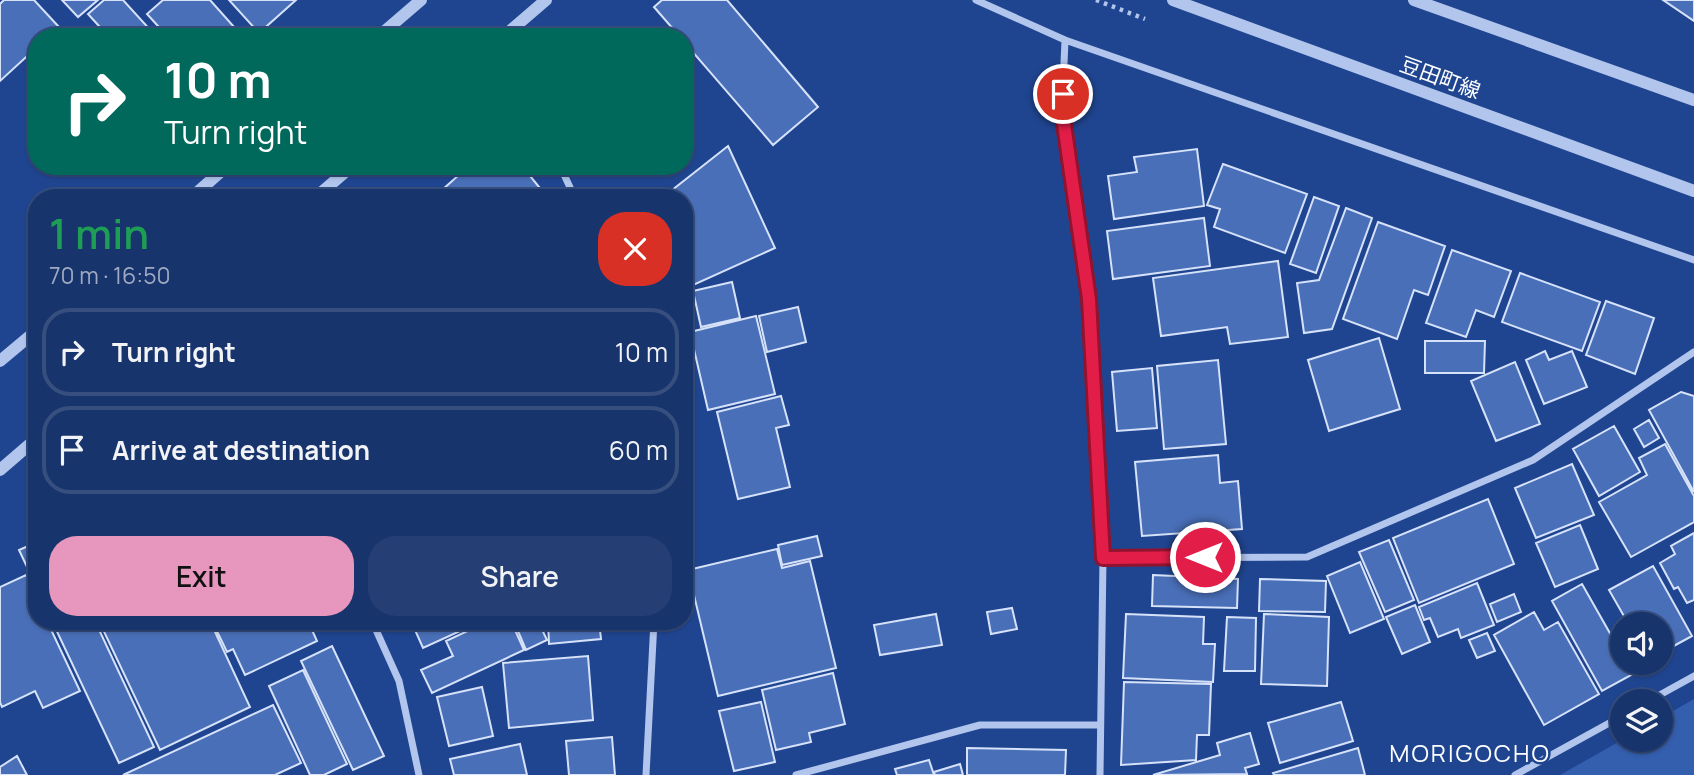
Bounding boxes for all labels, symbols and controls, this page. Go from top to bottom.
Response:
text: 10 m [164,46,272,113]
street label: 豆田町線 [1396,50,1485,105]
icon: right [49,56,140,147]
pin [1033,64,1093,124]
icon: arrive [1044,75,1082,113]
text: Turn right [164,110,307,154]
text: 1 min [49,204,149,262]
button: close [598,212,672,286]
text: 70 m · 16:50 [49,259,171,291]
icon: right [53,333,91,371]
text: Turn right [112,334,236,370]
text: 10 m [615,334,668,370]
icon: arrive [53,431,91,469]
text: Arrive at destination [112,432,370,468]
text: 60 m [609,432,668,468]
position arrow [1168,520,1242,594]
button: Exit [49,536,354,616]
button: Share [368,536,672,616]
map controls [1610,612,1673,752]
button: sound [1610,612,1673,675]
button: layers [1610,689,1673,752]
district label: MORIGOCHO [1389,736,1551,769]

